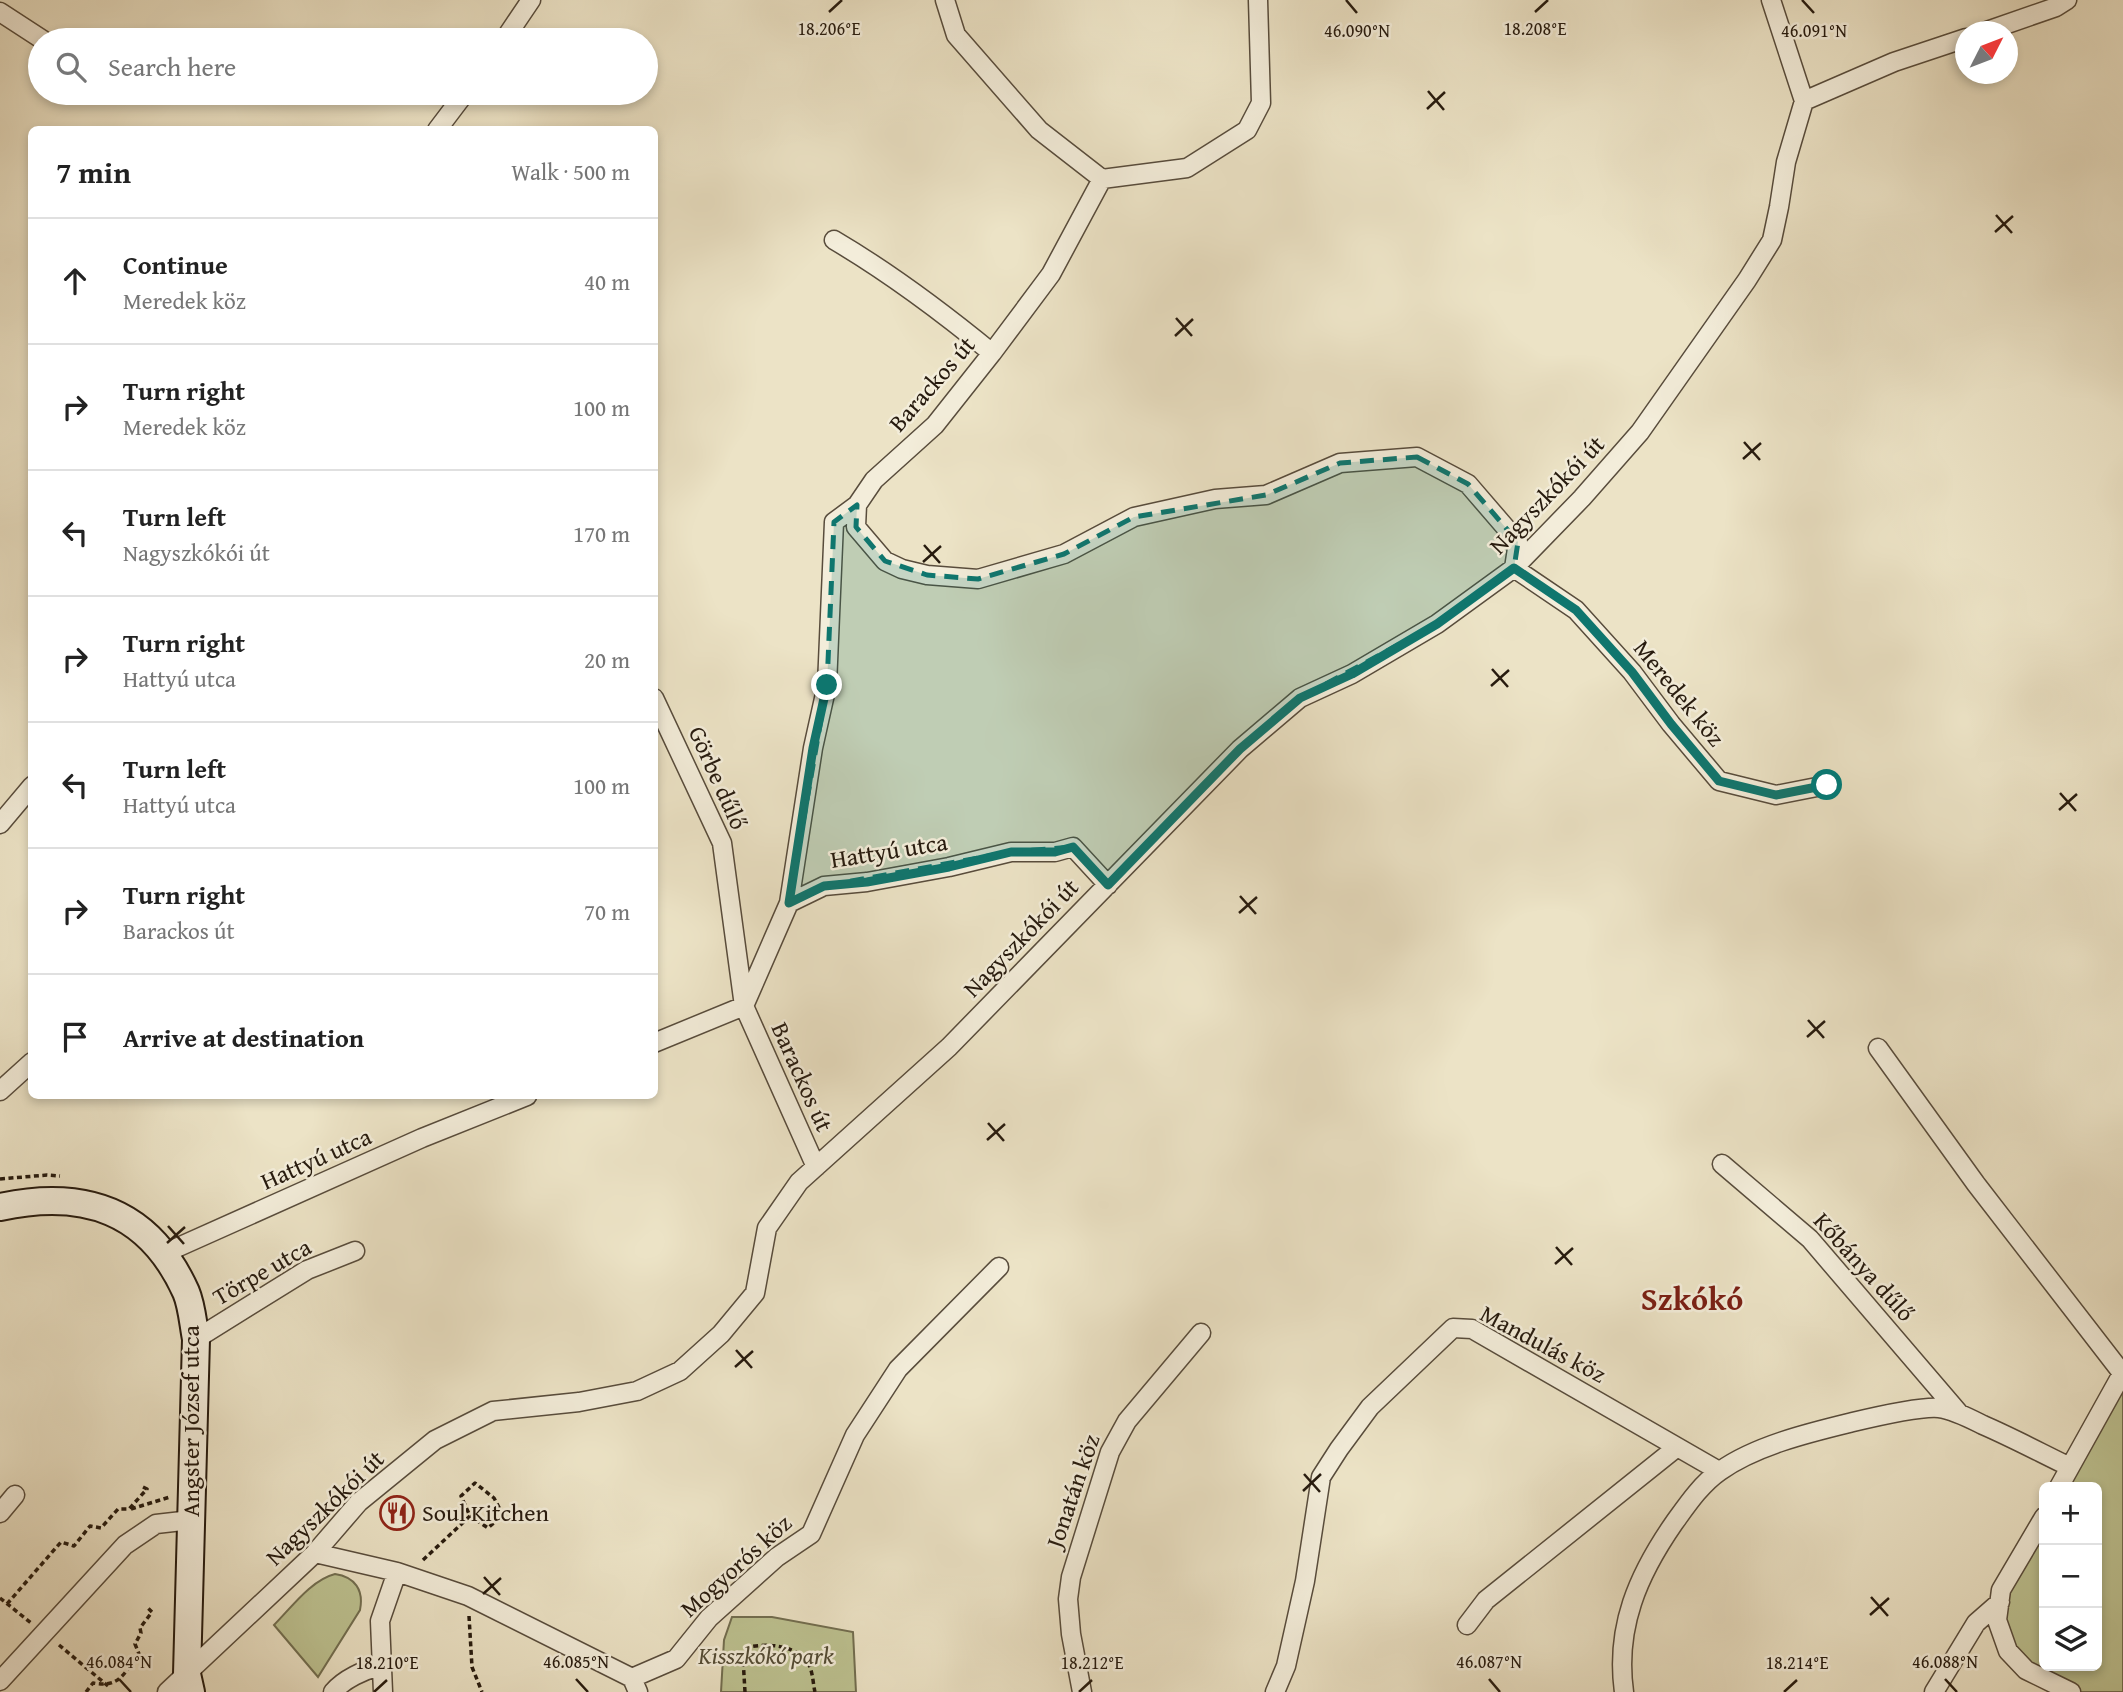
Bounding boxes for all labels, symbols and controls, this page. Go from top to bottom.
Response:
text: 18.206°E [797,15,861,42]
text: 18.208°E [1503,15,1567,42]
text: 46.090°N [1324,17,1390,44]
text: 46.091°N [1781,17,1847,44]
north arrow [1955,21,2018,84]
search box [28,28,658,105]
text: Search here [108,47,236,86]
icon: search [52,48,90,86]
text: 7 min [56,150,131,194]
text: Walk · 500 m [511,155,630,188]
text: Continue [123,245,228,284]
icon: ahead [56,262,94,300]
text: 40 m [584,265,630,298]
text: Meredek köz [123,284,246,317]
street label: Barackos út [880,328,983,439]
text: Turn right [123,371,245,410]
icon: right [56,388,94,426]
text: 100 m [573,391,630,424]
text: Meredek köz [123,410,246,443]
street label: Nagyszkókói út [1481,427,1613,562]
text: Turn left [123,497,226,536]
icon: left [56,514,94,552]
text: 170 m [573,517,630,550]
text: Nagyszkókói út [123,536,270,569]
text: Turn right [123,623,245,662]
street label: Meredek köz [1625,632,1733,754]
icon: right [56,640,94,678]
text: 20 m [584,643,630,676]
text: Hattyú utca [123,662,236,695]
route end [811,669,842,700]
street label: Görbe dűlő [680,720,757,835]
text: Turn left [123,749,226,788]
icon: left [56,766,94,804]
text: 100 m [573,769,630,802]
route start [1811,769,1842,800]
text: Hattyú utca [123,788,236,821]
street label: Hattyú utca [828,824,951,877]
street label: Nagyszkókói út [955,870,1087,1005]
text: Turn right [123,875,245,914]
icon: right [56,892,94,930]
text: 70 m [584,895,630,928]
text: Barackos út [123,914,235,947]
street label: Barackos út [763,1016,842,1138]
icon: arrive [56,1018,94,1056]
text: Arrive at destination [123,1018,364,1057]
street label: Hattyú utca [255,1118,377,1199]
street label: Kőbánya dűlő [1806,1204,1923,1329]
street label: Törpe utca [206,1229,318,1314]
district label: Szkókó [1641,1275,1743,1322]
street label: Mandulás köz [1474,1296,1612,1391]
street label: Angster József utca [173,1324,208,1517]
street label: Jonatán köz [1036,1429,1108,1555]
street label: Nagyszkókói út [257,1441,392,1573]
map controls [2039,1482,2102,1671]
button: + [2039,1482,2102,1545]
restaurant icon: Soul Kitchen [378,1494,416,1532]
place label: Soul Kitchen [422,1495,549,1530]
street label: Mogyorós köz [672,1506,799,1625]
button: − [2039,1545,2102,1608]
button: layers [2039,1608,2102,1671]
park label: Kisszkókó park [697,1638,834,1673]
text: 46.084°N [86,1648,152,1675]
text: 46.085°N [543,1648,609,1675]
text: 46.087°N [1456,1648,1522,1675]
text: 46.088°N [1912,1648,1978,1675]
text: 18.210°E [355,1649,419,1676]
text: 18.212°E [1060,1649,1124,1676]
text: 18.214°E [1765,1649,1829,1676]

